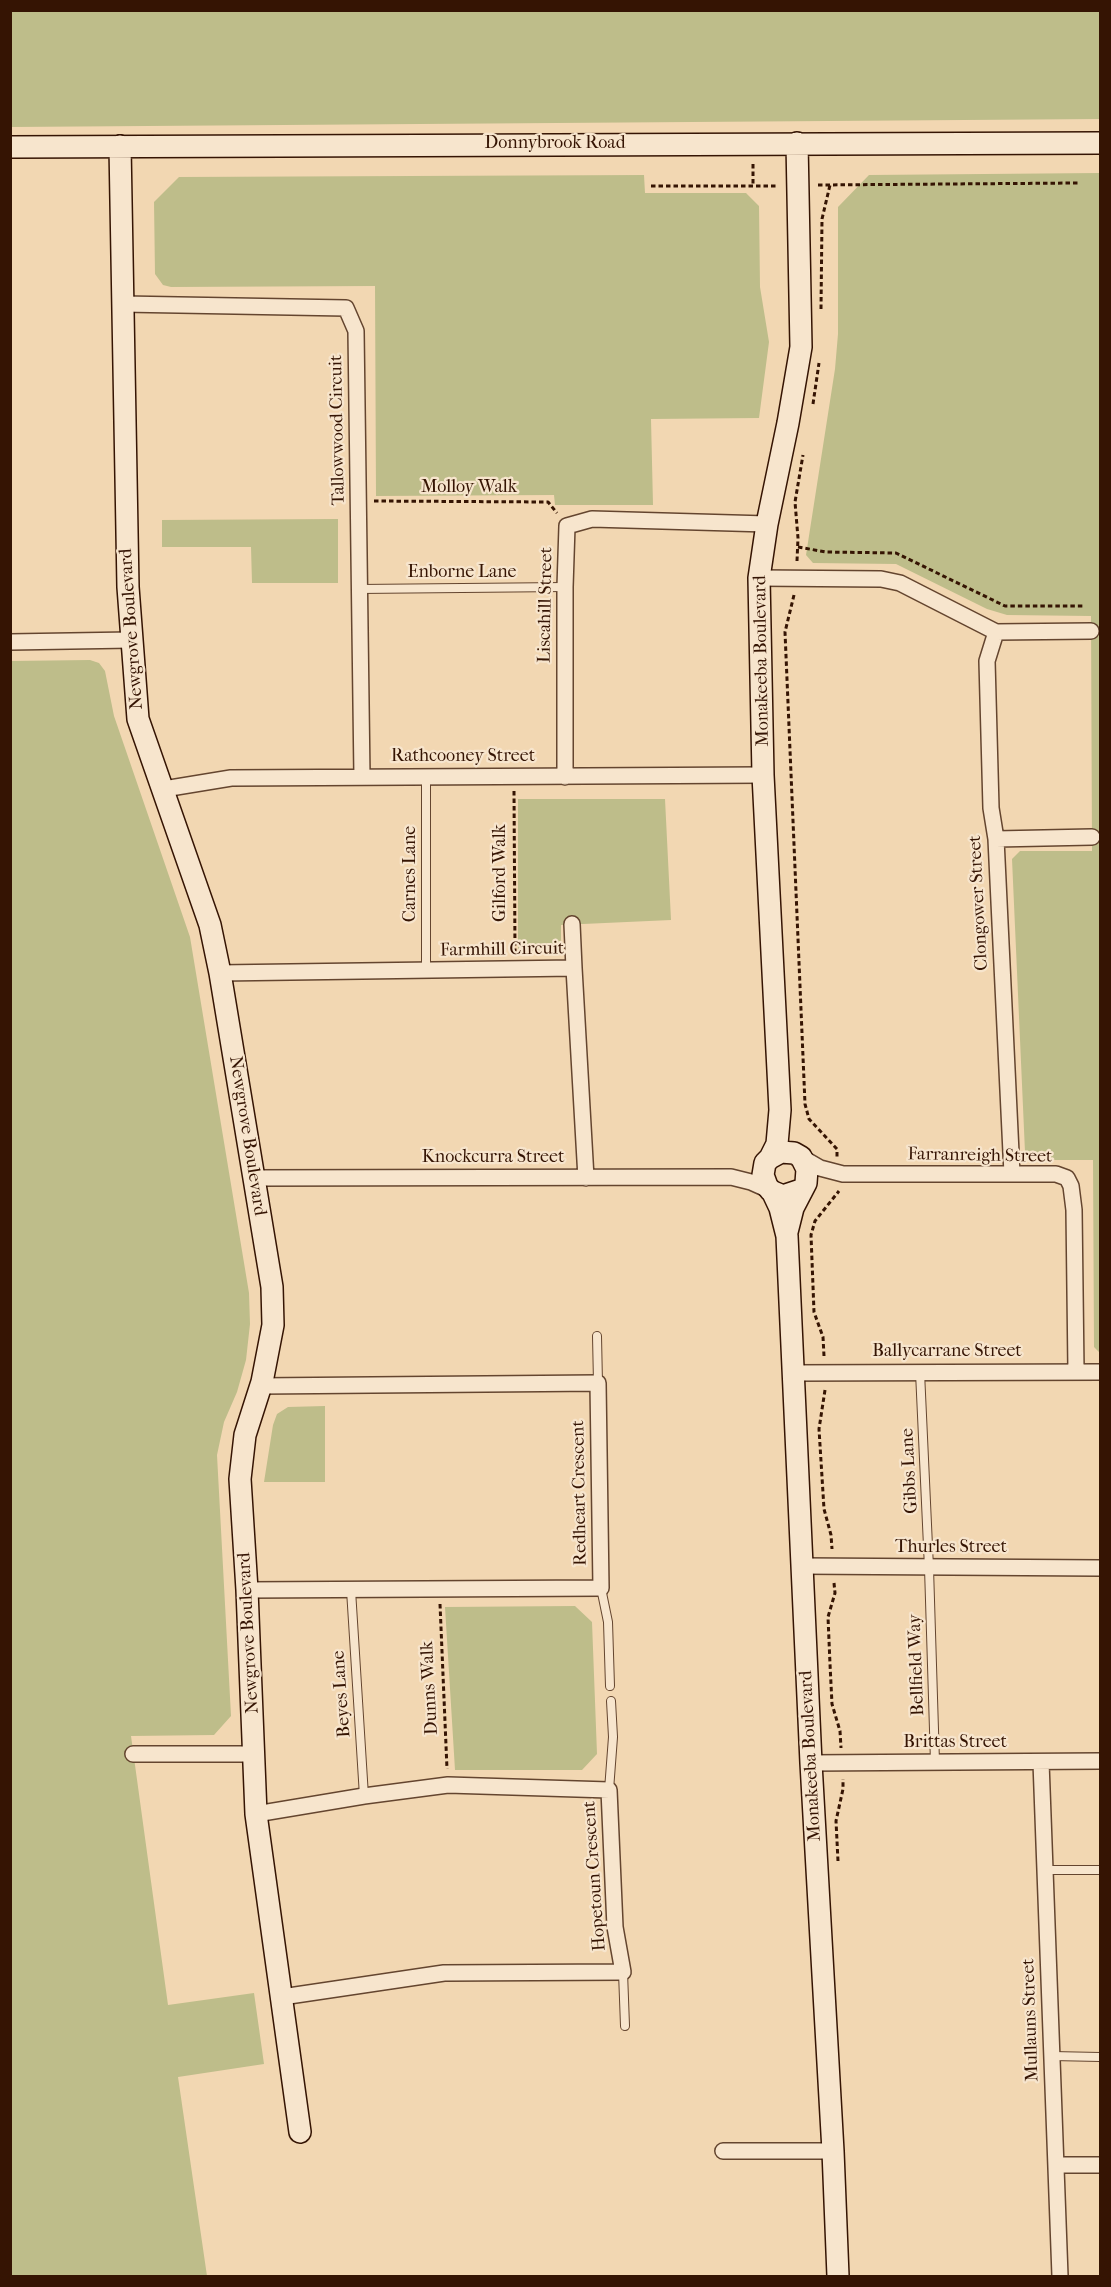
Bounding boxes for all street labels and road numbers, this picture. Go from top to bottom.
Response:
street label: Donnybrook Road [485,133,625,155]
street label: Tallowwood Circuit [326,355,350,505]
street label: Molloy Walk [421,477,517,499]
street label: Liscahill Street [534,547,558,663]
street label: Newgrove Boulevard [116,548,148,710]
street label: Enborne Lane [407,562,517,584]
street label: Monakeeba Boulevard [750,575,774,747]
street label: Rathcooney Street [391,746,535,768]
street label: Gilford Walk [490,824,512,922]
street label: Carnes Lane [400,826,422,922]
street label: Clongower Street [965,835,993,971]
street label: Farmhill Circuit [440,938,564,962]
street label: Newgrove Boulevard [224,1055,270,1217]
street label: Farranreigh Street [907,1144,1053,1168]
street label: Knockcurra Street [422,1147,564,1169]
street label: Ballycarrane Street [872,1341,1022,1363]
street label: Redheart Crescent [568,1420,592,1566]
street label: Gibbs Lane [897,1428,923,1514]
street label: Thurles Street [895,1537,1007,1559]
street label: Newgrove Boulevard [234,1552,264,1714]
street label: Bellfield Way [904,1614,930,1716]
street label: Dunns Walk [417,1640,443,1736]
street label: Beyes Lane [328,1650,356,1738]
street label: Monakeeba Boulevard [796,1670,826,1842]
street label: Brittas Street [903,1732,1007,1754]
street label: Hopetoun Crescent [579,1800,611,1952]
street label: Mullauns Street [1018,1958,1044,2082]

